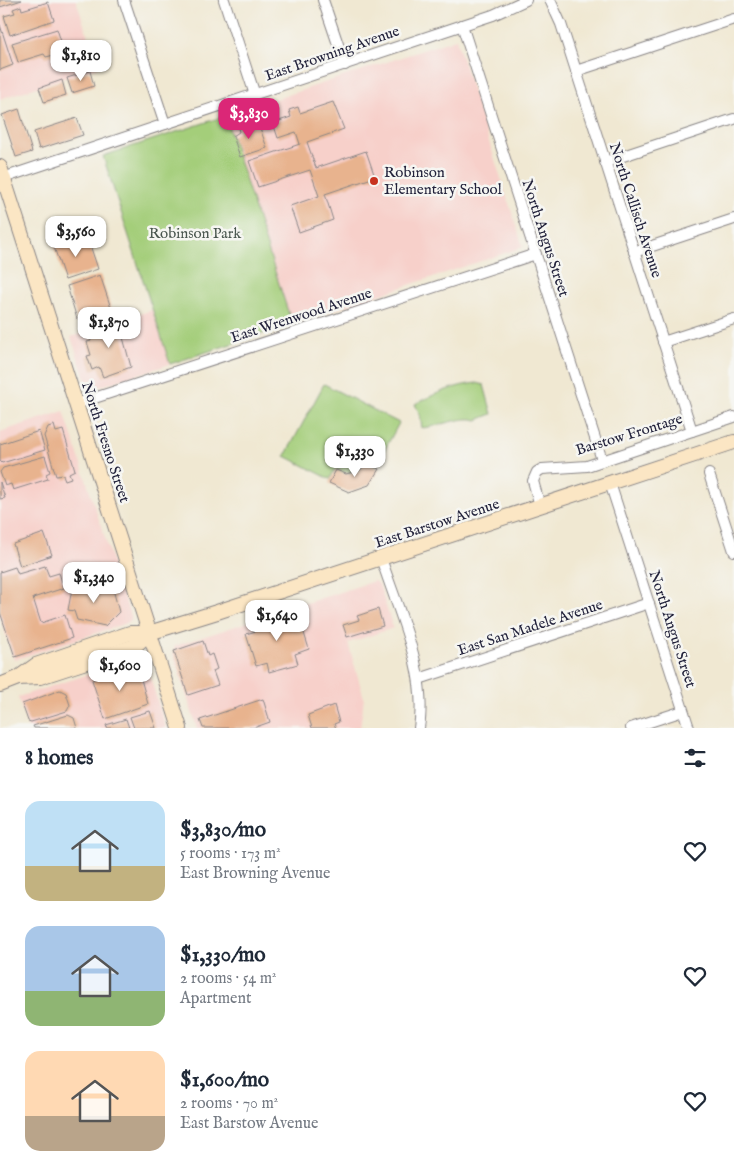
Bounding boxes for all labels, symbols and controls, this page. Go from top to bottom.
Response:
street label: East Browning Avenue [262,21,402,85]
pin: $1,810 [40,39,122,82]
text: $1,810 [61,46,101,66]
pin: $3,830 [208,98,290,140]
text: $3,830 [229,104,269,124]
street label: North Callisch Avenue [605,140,666,280]
place label: Robinson Elementary School [384,163,503,199]
marker: Robinson Elementary School [368,175,380,187]
street label: North Angus Street [518,177,573,299]
pin: $3,560 [35,216,117,258]
text: $3,560 [56,222,96,242]
park label: Robinson Park [149,224,242,243]
street label: East Wrenwood Avenue [228,284,374,347]
pin: $1,870 [68,306,150,349]
text: $1,870 [89,313,129,333]
street label: North Fresno Street [77,379,134,505]
street label: Barstow Frontage [573,409,685,460]
pin: $1,330 [314,436,396,478]
text: $1,330 [336,442,374,462]
street label: East Barstow Avenue [373,494,502,553]
pin: $1,340 [53,562,135,604]
text: $1,340 [74,568,114,588]
street label: North Angus Street [645,568,700,690]
street label: East San Madele Avenue [455,595,605,660]
pin: $1,640 [236,600,318,642]
text: $1,640 [256,606,298,626]
pin: $1,600 [79,650,161,692]
text: $1,600 [99,656,141,676]
icon: filters [681,744,709,772]
text: 8 homes [25,745,93,772]
text: $3,830/mo [180,817,266,844]
icon: home [65,821,125,881]
icon: heart [681,837,709,865]
text: 5 rooms · 173 m² [180,844,281,864]
text: East Browning Avenue [180,864,330,884]
text: $1,330/mo [180,942,266,969]
icon: home [65,946,125,1006]
icon: heart [681,962,709,990]
text: 2 rooms · 54 m² [180,969,277,989]
text: Apartment [180,989,251,1009]
text: $1,600/mo [180,1067,269,1094]
icon: home [65,1071,125,1131]
icon: heart [681,1087,709,1115]
text: 2 rooms · 70 m² [180,1094,278,1114]
text: East Barstow Avenue [180,1114,318,1134]

